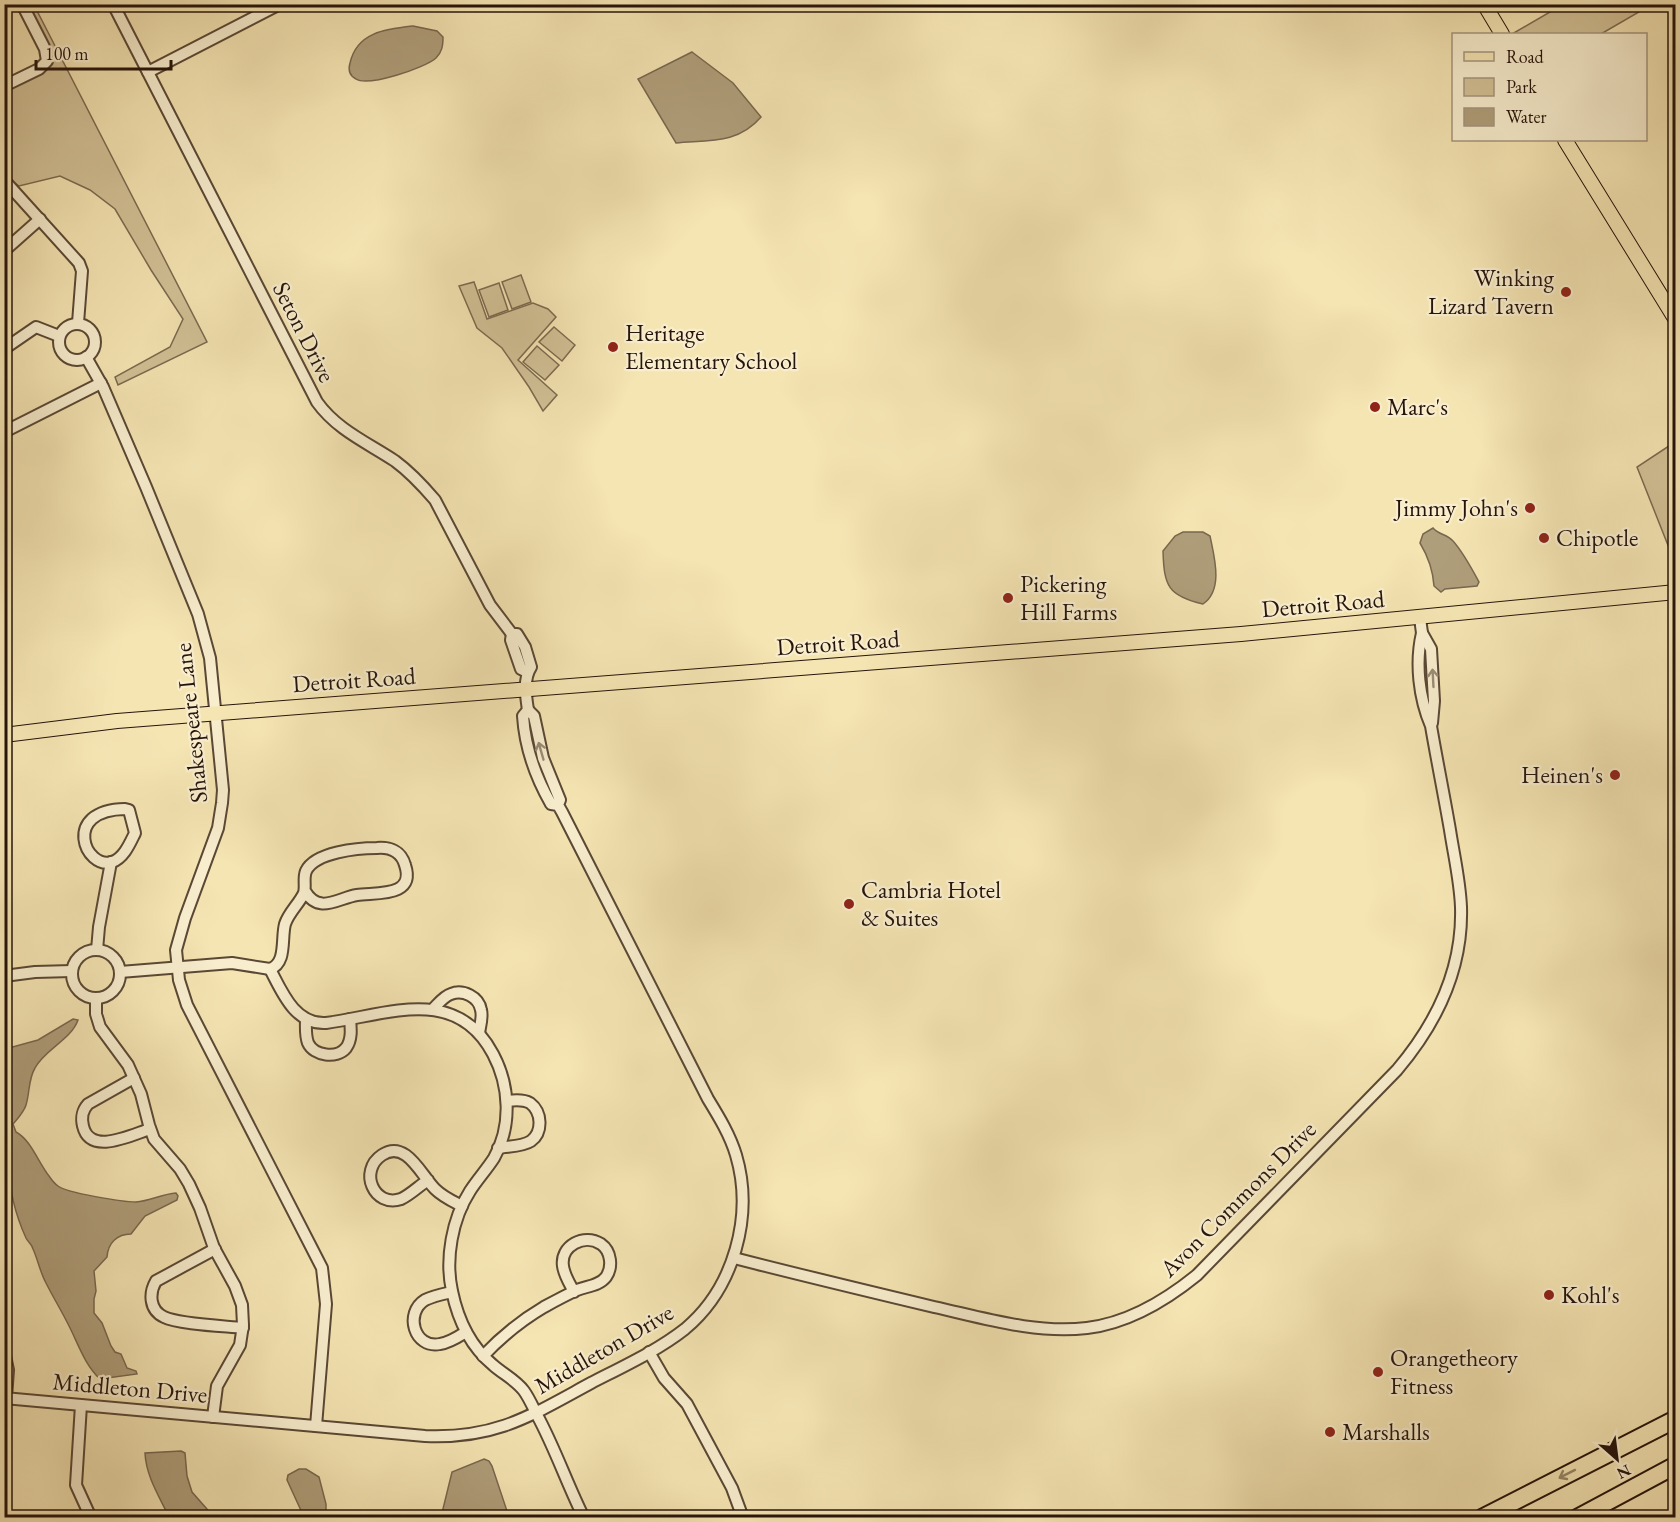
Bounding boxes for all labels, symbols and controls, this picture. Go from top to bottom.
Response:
scale bar [36,33,171,71]
legend [1452,33,1647,141]
text: 100 m [45,42,89,65]
text: Road [1506,45,1545,68]
text: Park [1506,75,1537,98]
text: Water [1506,105,1547,128]
place label: Winking Lizard Tavern [1428,262,1555,321]
street label: Seton Drive [266,276,343,387]
marker: Winking Lizard Tavern [1559,285,1573,299]
place label: Heritage Elementary School [625,317,797,376]
marker: Heritage Elementary School [606,340,620,354]
place label: Marc's [1387,391,1448,422]
marker: Marc's [1368,400,1382,414]
place label: Jimmy John's [1393,492,1518,523]
marker: Jimmy John's [1523,501,1537,515]
place label: Chipotle [1556,522,1638,553]
marker: Chipotle [1537,531,1551,545]
place label: Pickering Hill Farms [1020,568,1117,627]
street label: Detroit Road [1260,583,1387,624]
marker: Pickering Hill Farms [1001,591,1015,605]
street label: Detroit Road [775,623,901,662]
street label: Shakespeare Lane [167,642,214,805]
street label: Detroit Road [291,660,417,699]
one-way arrow [1427,669,1438,689]
one-way arrow [535,742,546,761]
place label: Heinen's [1521,759,1603,790]
marker: Heinen's [1608,768,1622,782]
place label: Cambria Hotel & Suites [861,874,1001,933]
marker: Cambria Hotel & Suites [842,897,856,911]
street label: Avon Commons Drive [1152,1114,1322,1284]
place label: Kohl's [1561,1279,1620,1310]
marker: Kohl's [1542,1288,1556,1302]
street label: Middleton Drive [529,1296,679,1401]
place label: Orangetheory Fitness [1390,1342,1518,1401]
street label: Middleton Drive [51,1365,209,1410]
marker: Orangetheory Fitness [1371,1365,1385,1379]
place label: Marshalls [1342,1416,1430,1447]
marker: Marshalls [1323,1425,1337,1439]
north arrow [1587,1429,1647,1489]
text: N [1613,1459,1634,1484]
one-way arrow [1559,1469,1577,1481]

